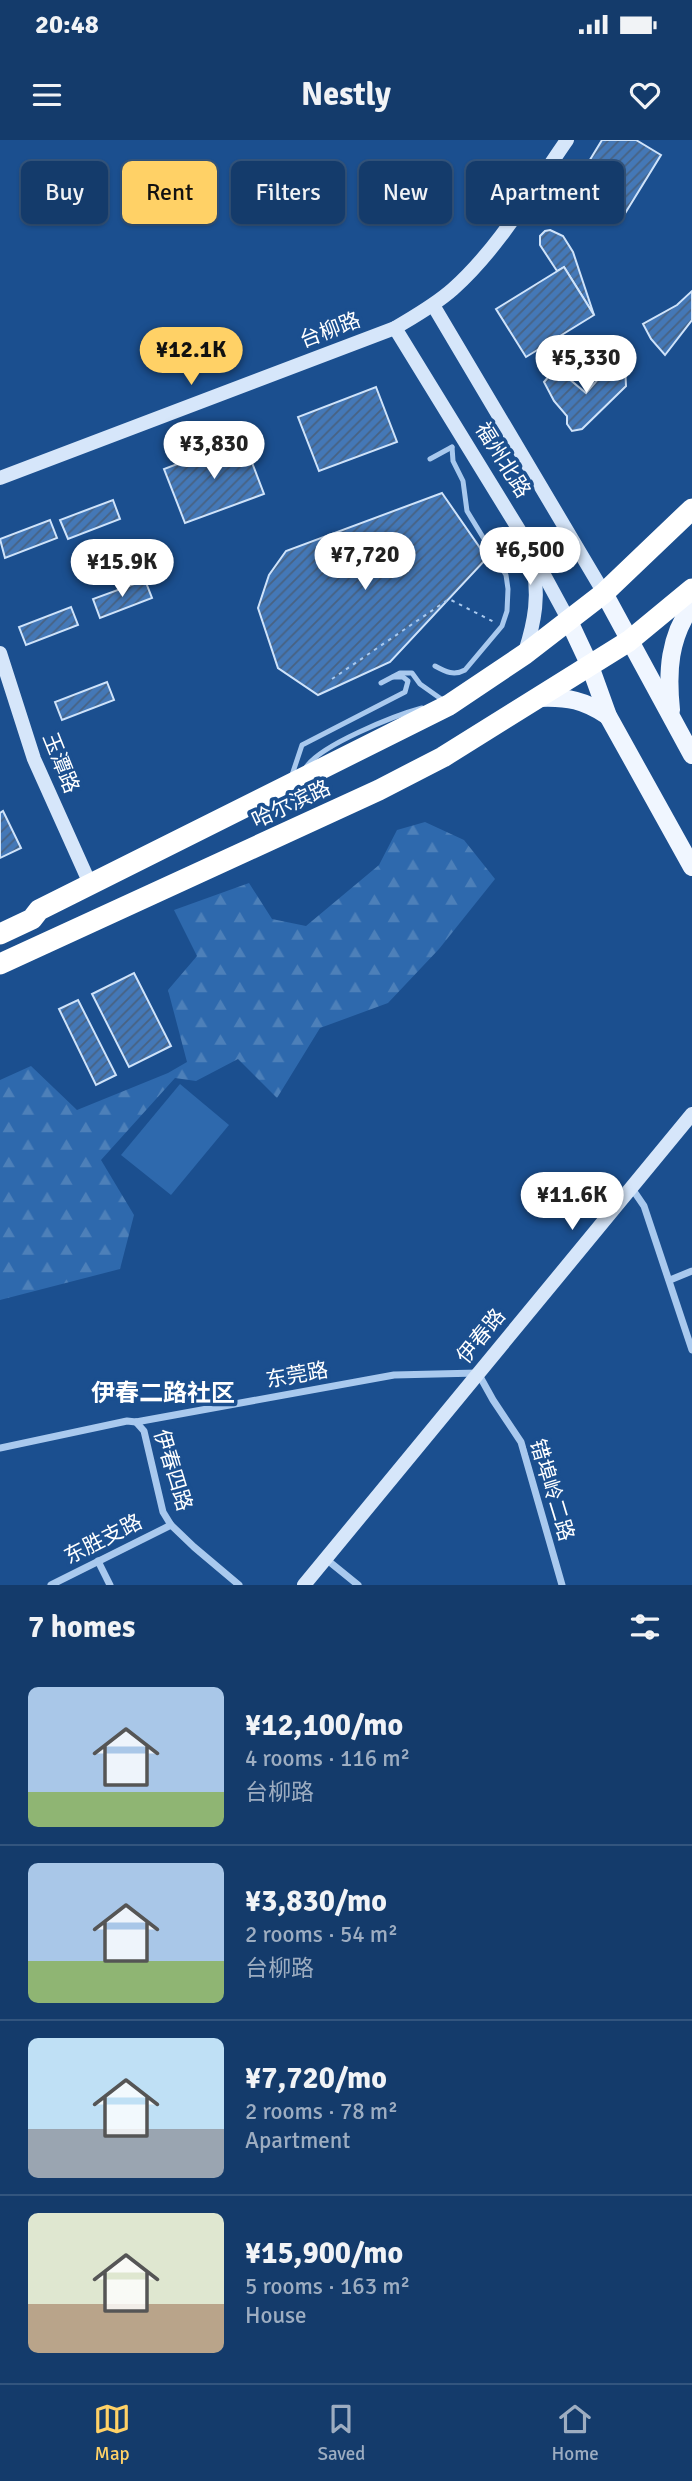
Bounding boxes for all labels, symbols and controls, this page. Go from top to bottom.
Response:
text: 20:48 [35,9,99,41]
text: Nestly [301,75,391,114]
icon: menu [28,76,66,114]
icon: heart [626,76,664,114]
chip: Buy [21,161,108,224]
chip: Rent [122,161,217,224]
chip: Filters [231,161,345,224]
chip: New [359,161,452,224]
chip: Apartment [466,161,624,224]
street label: 台柳路 [296,307,364,353]
pin: ¥12.1K [134,328,248,387]
text: ¥12.1K [156,335,226,364]
pin: ¥5,330 [529,336,643,395]
text: ¥5,330 [552,343,620,372]
street label: 福州北路 [470,417,536,503]
pin: ¥3,830 [157,422,271,481]
text: ¥3,830 [180,429,248,458]
pin: ¥6,500 [473,528,587,587]
pin: ¥7,720 [308,532,422,592]
text: ¥6,500 [496,535,564,564]
pin: ¥15.9K [65,540,179,599]
text: ¥7,720 [331,540,399,569]
text: ¥15.9K [87,547,157,576]
street label: 玉潭路 [37,729,85,797]
street label: 哈尔滨路 [247,774,335,834]
pin: ¥11.6K [515,1172,629,1232]
text: ¥11.6K [537,1180,607,1209]
street label: 伊春路 [451,1303,511,1369]
street label: 东莞路 [264,1357,330,1393]
district label: 伊春二路社区 [91,1378,235,1408]
street label: 伊春四路 [148,1426,198,1514]
street label: 错埠岭二路 [524,1436,580,1544]
street label: 东胜支路 [60,1508,146,1570]
icon: filters [626,1608,664,1646]
text: 7 homes [28,1609,135,1646]
text: ¥12,100/mo [245,1707,403,1744]
icon: home [84,1715,168,1799]
text: 4 rooms · 116 m² [245,1744,410,1773]
text: 台柳路 [245,1778,314,1807]
text: ¥3,830/mo [245,1883,387,1920]
icon: home [84,1891,168,1975]
text: 2 rooms · 54 m² [245,1920,398,1949]
text: 台柳路 [245,1954,314,1983]
text: ¥7,720/mo [245,2060,387,2097]
icon: home [84,2066,168,2150]
text: 2 rooms · 78 m² [245,2097,398,2126]
text: Apartment [245,2126,350,2155]
text: ¥15,900/mo [245,2235,403,2272]
icon: home [84,2241,168,2325]
text: 5 rooms · 163 m² [245,2272,410,2301]
text: House [245,2301,307,2330]
tab: Map [93,2400,131,2466]
tab: Saved [317,2400,365,2466]
tab: Home [552,2400,599,2466]

